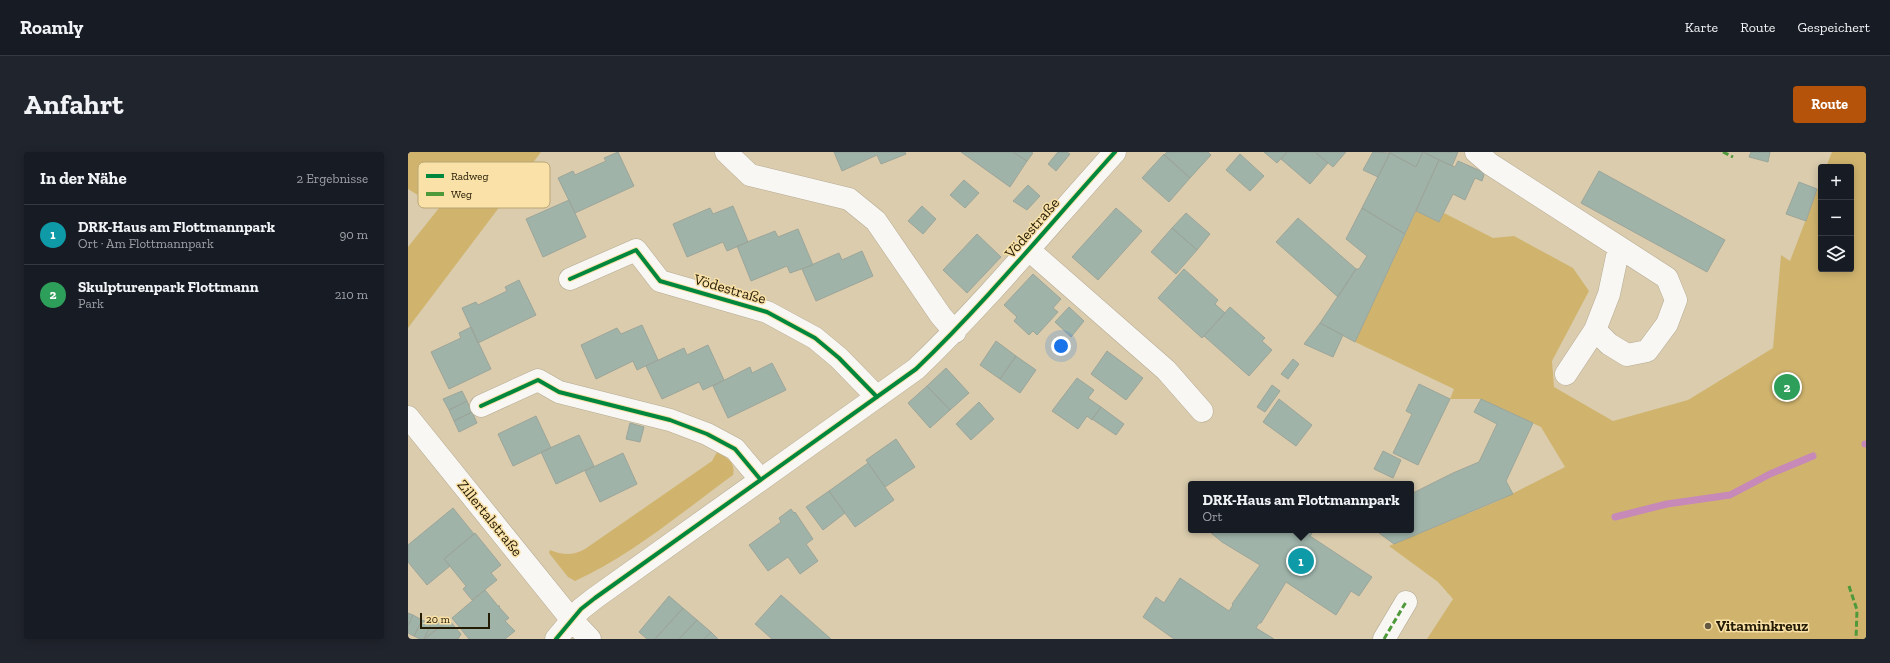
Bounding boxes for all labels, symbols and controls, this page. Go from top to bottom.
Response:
text: Roamly [20,16,83,39]
text: Karte [1685,19,1718,36]
text: Route [1740,19,1775,36]
text: Gespeichert [1797,19,1870,36]
button: Route [1793,86,1866,123]
text: Anfahrt [24,88,123,121]
legend [418,162,550,208]
map controls [1818,164,1854,272]
button: + [1818,164,1854,200]
text: In der Nähe [40,168,127,188]
text: Radweg [451,170,489,183]
text: 2 Ergebnisse [296,171,368,186]
text: Weg [451,188,472,201]
street label: Vödestraße [1000,194,1063,263]
button: − [1818,200,1854,236]
text: DRK-Haus am Flottmannpark [78,218,275,236]
text: 1 [50,227,56,242]
text: 90 m [339,227,368,242]
text: Ort · Am Flottmannpark [78,236,214,251]
button: layers [1818,236,1854,272]
street label: Vödestraße [691,270,768,308]
text: Skulpturenpark Flottmann [78,278,259,296]
text: 2 [50,287,56,302]
text: 210 m [335,287,368,302]
text: Park [78,296,104,311]
your location [1051,336,1071,356]
pin: 2 [1774,372,1800,402]
street label: Zillertalstraße [454,476,526,560]
popup [1188,481,1414,533]
text: DRK-Haus am Flottmannpark [1203,491,1399,509]
text: Ort [1203,509,1222,524]
pin: 1 [1288,546,1314,576]
scale bar [420,611,490,630]
text: 20 m [426,613,450,626]
place label: Vitaminkreuz [1716,617,1809,635]
marker: Vitaminkreuz [1703,621,1713,631]

